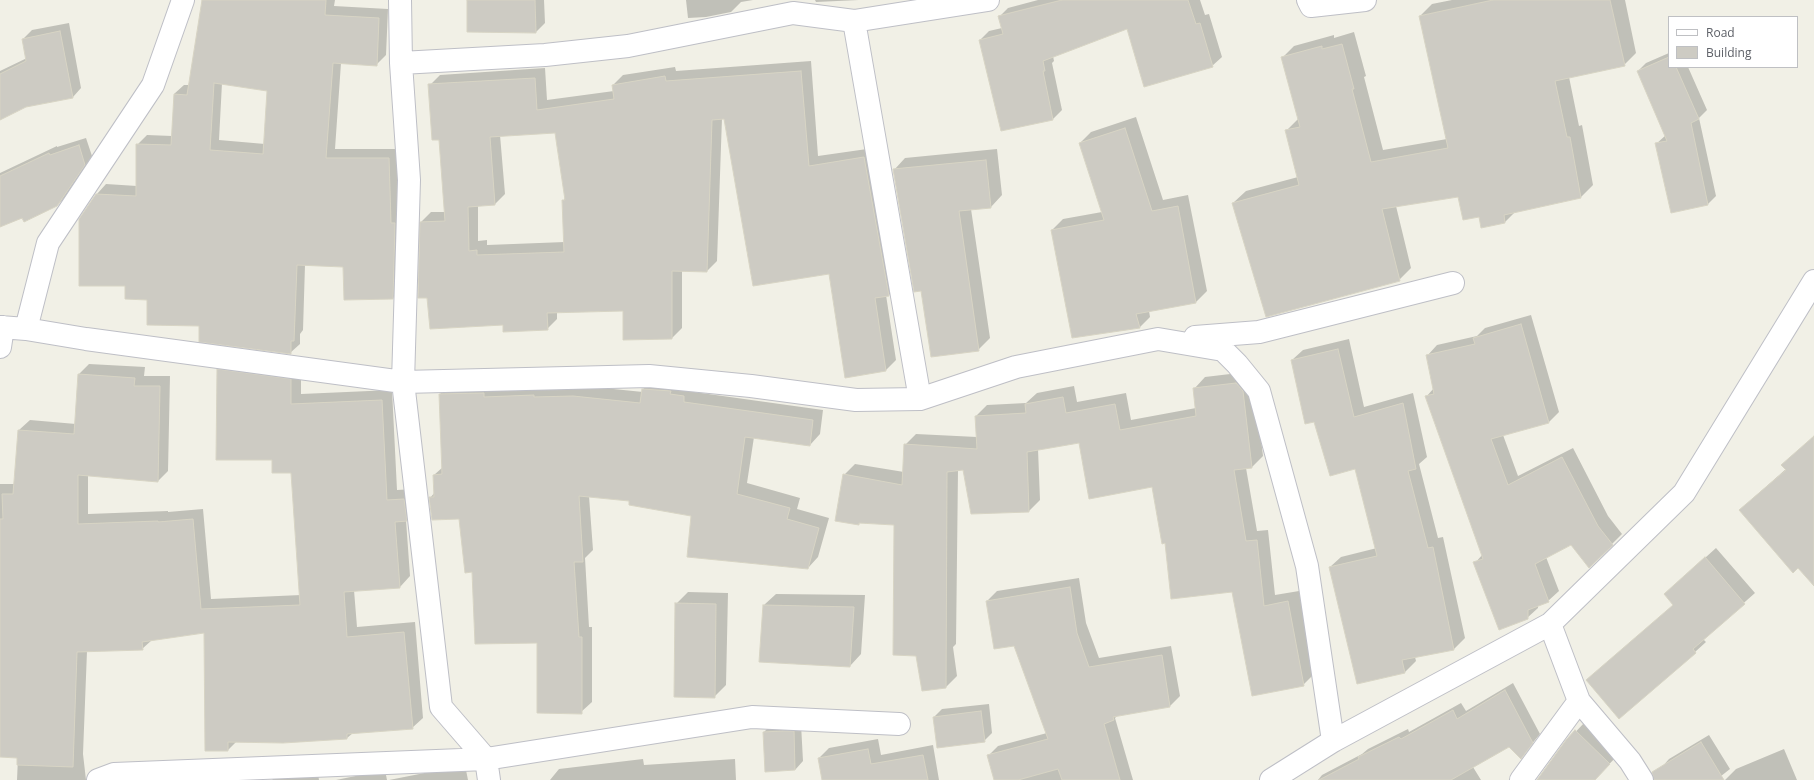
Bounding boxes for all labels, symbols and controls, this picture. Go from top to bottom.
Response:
legend [1668,16,1798,68]
text: Road [1706,24,1735,41]
text: Building [1706,44,1751,61]

